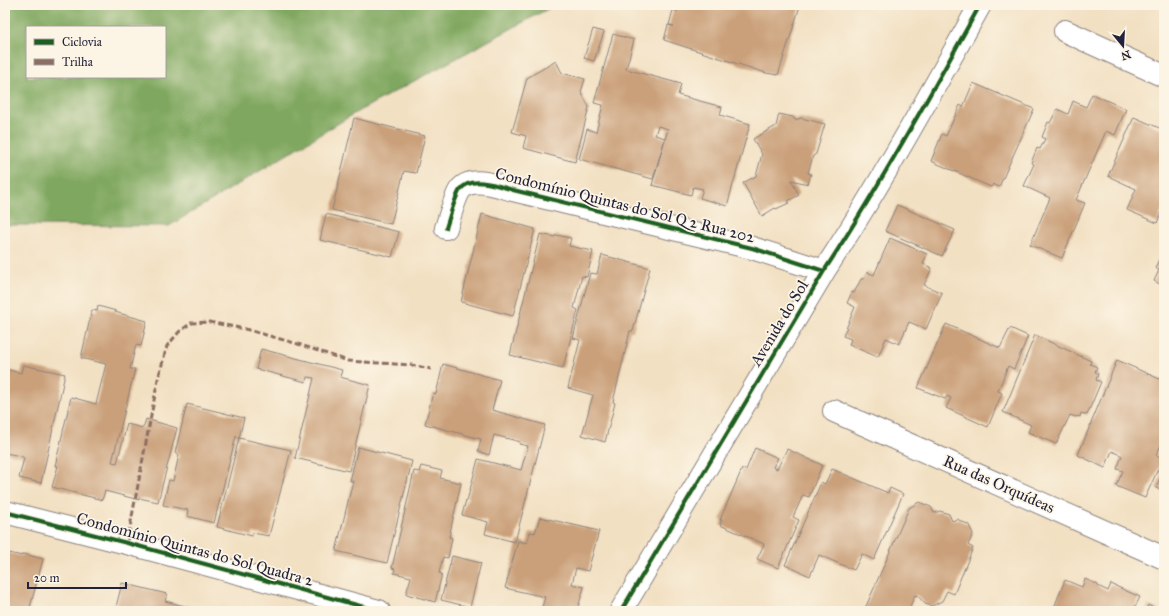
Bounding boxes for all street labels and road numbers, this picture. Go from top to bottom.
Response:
street label: Condomínio Quintas do Sol Q 2 Rua 202 [493,164,757,247]
street label: Avenida do Sol [745,276,812,370]
street label: Rua das Orquídeas [940,451,1058,518]
street label: Condomínio Quintas do Sol Quadra 2 [75,508,316,590]

